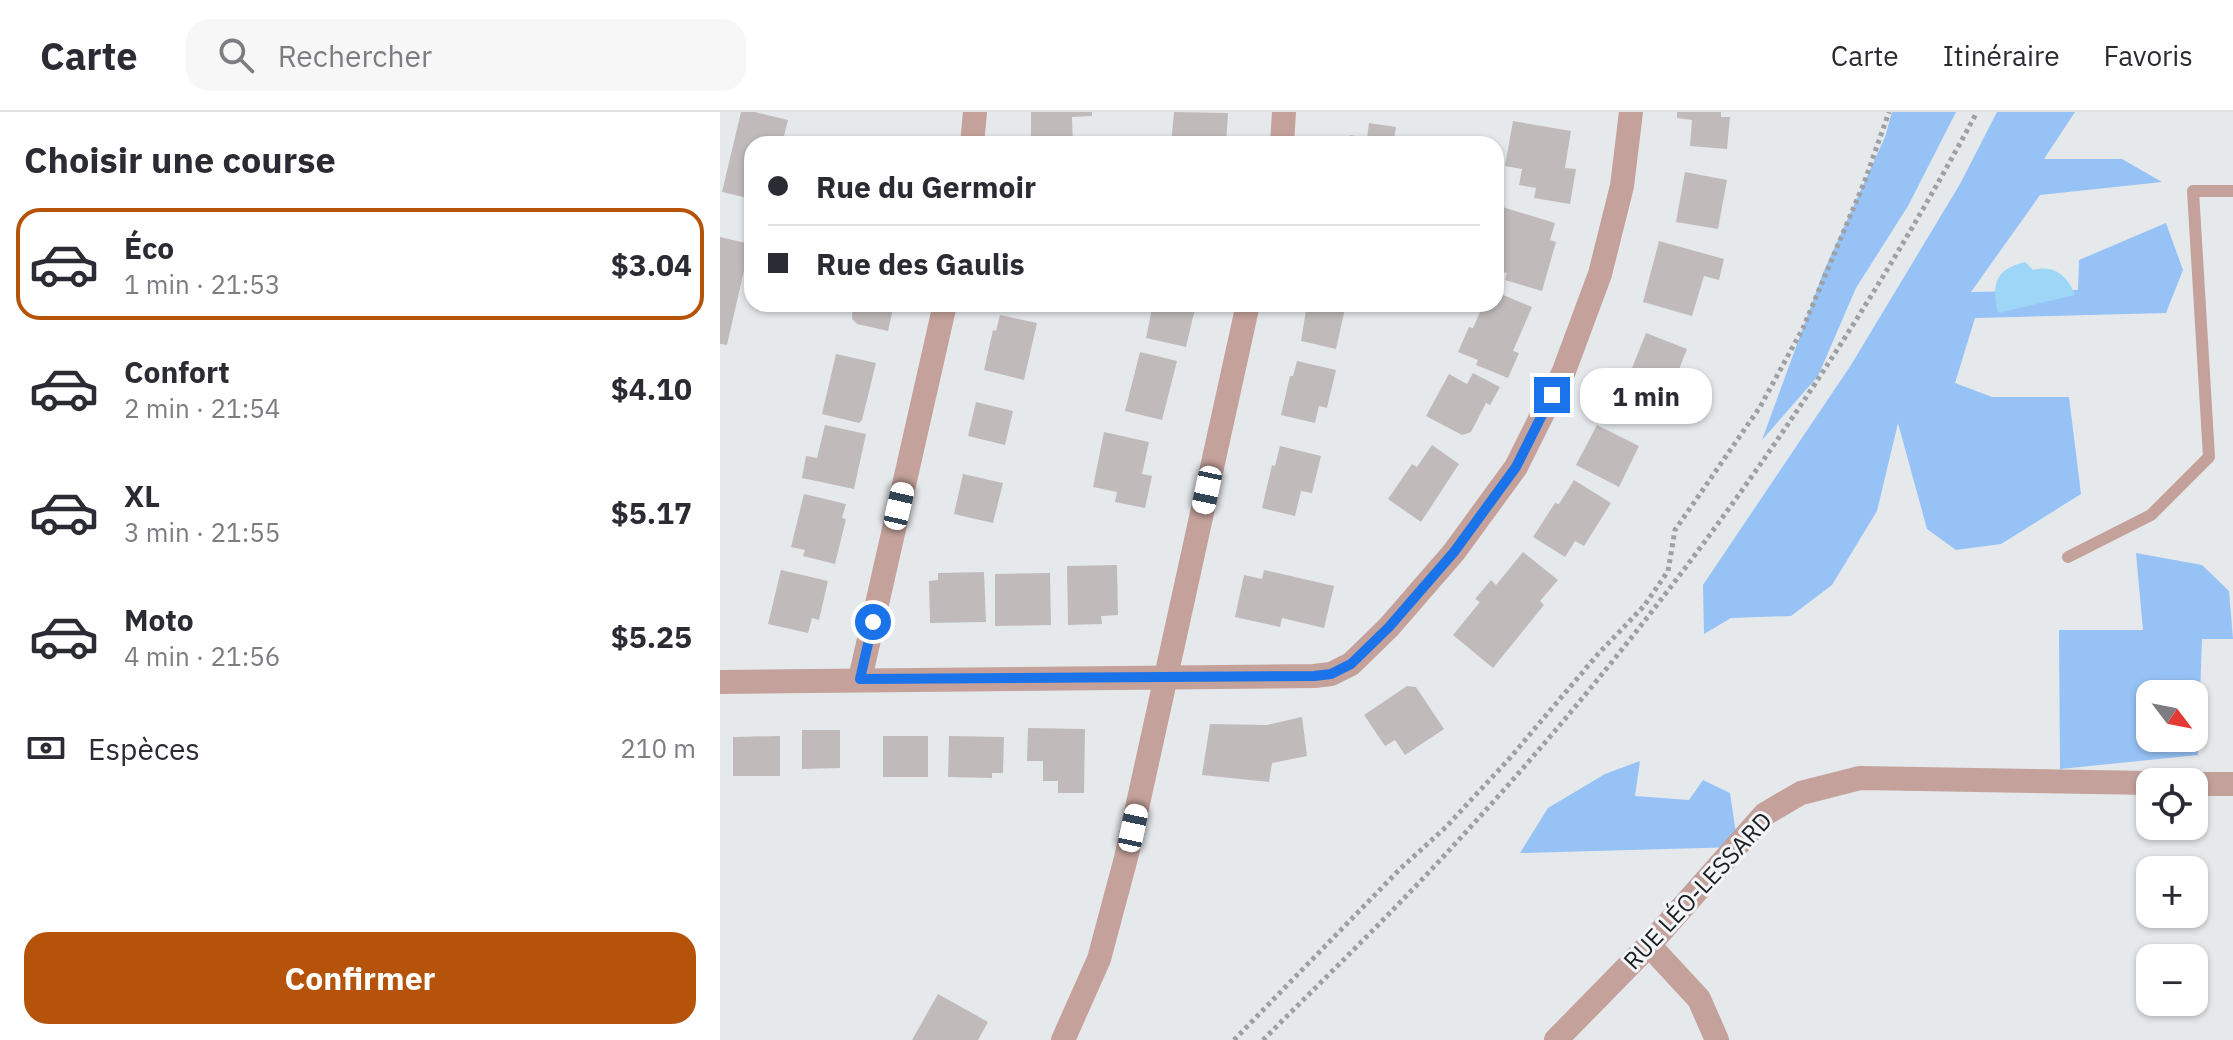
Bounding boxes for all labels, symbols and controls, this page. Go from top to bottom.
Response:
search box [186,19,746,91]
text: Carte [40,31,138,80]
icon: search [214,33,258,77]
text: Rechercher [278,36,432,75]
text: Carte [1831,37,1899,74]
text: Itinéraire [1943,37,2060,74]
text: Favoris [2104,37,2193,74]
text: Choisir une course [24,136,336,183]
text: Rue du Germoir [816,167,1036,206]
icon: car [28,228,100,300]
text: Éco [124,228,174,267]
text: Rue des Gaulis [816,244,1025,283]
text: $3.04 [611,245,692,284]
text: 1 min · 21:53 [124,267,280,301]
icon: car [28,352,100,424]
text: Confort [124,352,230,391]
callout: 1 min [1580,367,1712,423]
text: $4.10 [611,369,692,408]
route end [1534,377,1570,413]
text: 1 min [1612,379,1680,413]
text: 2 min · 21:54 [124,391,280,425]
car [1190,464,1224,516]
icon: car [28,476,100,548]
text: XL [124,476,160,515]
car [882,480,916,532]
text: $5.17 [611,493,692,532]
text: 3 min · 21:55 [124,515,280,549]
icon: car [28,600,100,672]
text: Moto [124,600,194,639]
route start [855,604,891,640]
text: $5.25 [611,617,692,656]
text: 4 min · 21:56 [124,639,280,673]
north arrow [2136,680,2208,752]
map controls [2136,680,2208,1016]
icon: cash [24,726,68,770]
text: Espèces [88,729,200,768]
text: 210 m [620,731,696,765]
button: locate [2136,768,2208,840]
car [1116,802,1150,854]
street label: RUE LÉO-LESSARD [1616,805,1779,976]
button: + [2136,856,2208,928]
button: Confirmer [24,932,696,1024]
button: − [2136,944,2208,1016]

